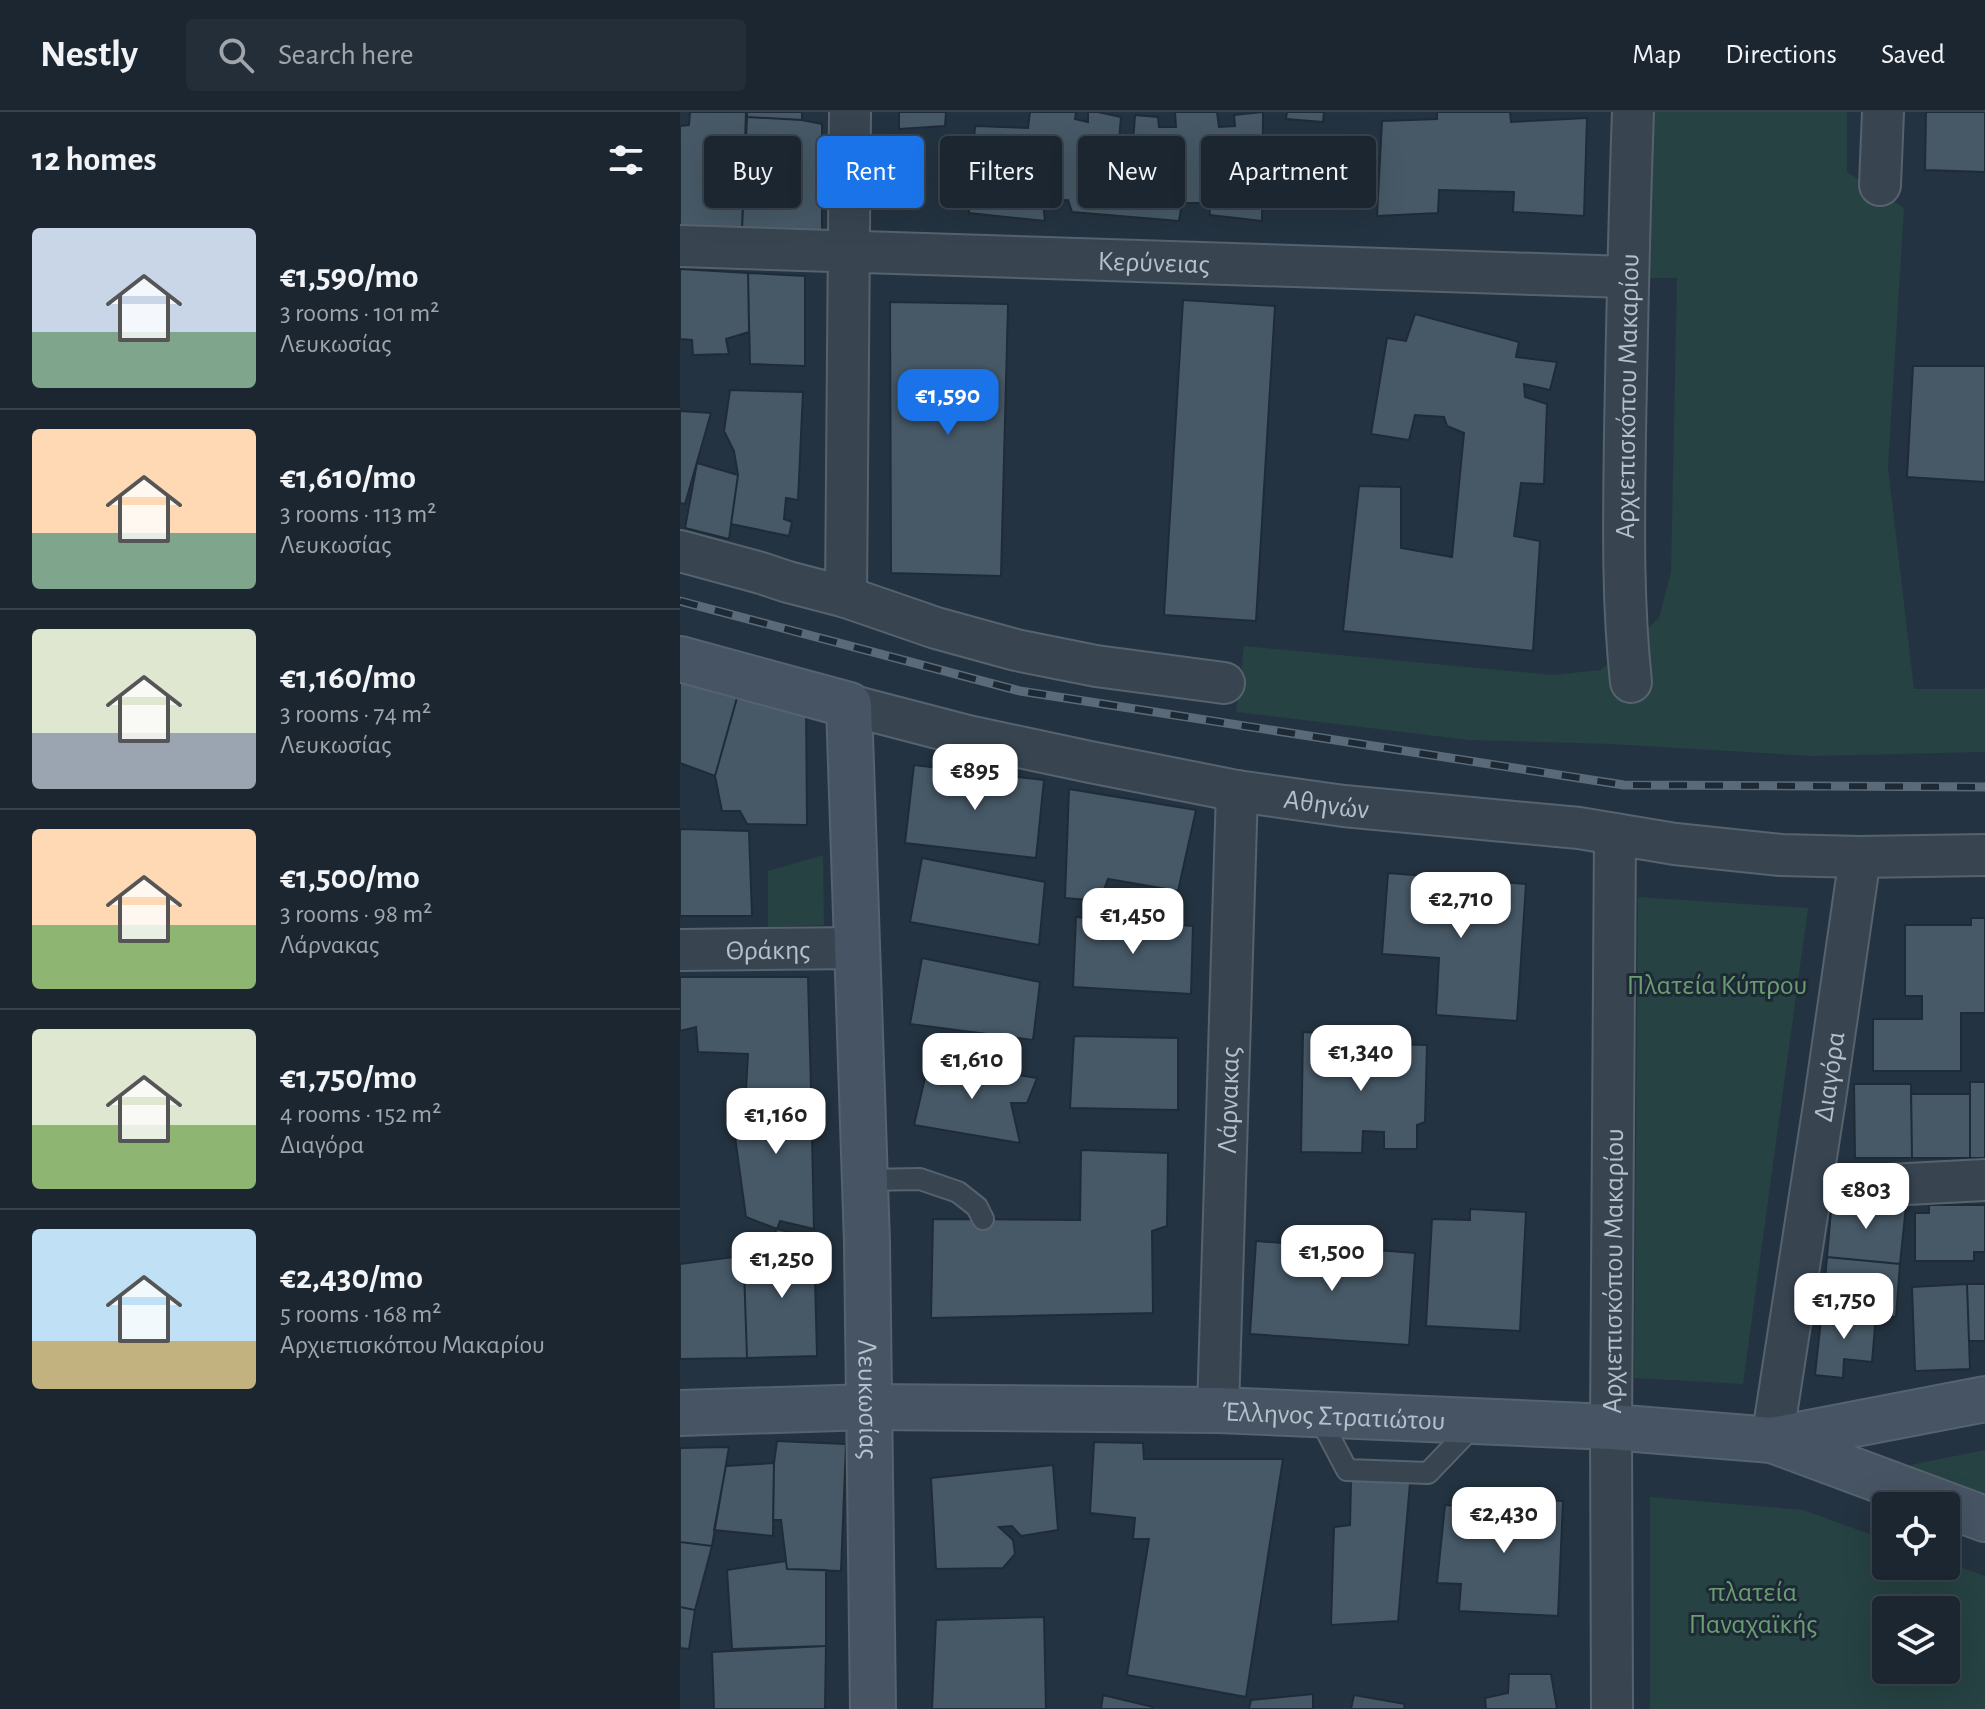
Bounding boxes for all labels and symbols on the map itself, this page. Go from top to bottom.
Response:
street label: Κερύνειας [1097,248,1210,279]
street label: Αρχιεπισκόπου Μακαρίου [1612,253,1645,539]
pin: €1,590 [883,369,1013,437]
pin: €895 [928,744,1022,812]
street label: Αθηνών [1282,786,1370,824]
pin: €2,710 [1396,872,1526,940]
pin: €1,450 [1068,888,1198,956]
street label: Θράκης [726,937,811,965]
park label: Πλατεία Κύπρου [1627,972,1807,1000]
pin: €1,340 [1296,1025,1426,1093]
street label: Διαγόρα [1810,1030,1851,1124]
pin: €1,610 [907,1033,1037,1101]
street label: Λάρνακας [1214,1046,1245,1154]
pin: €1,160 [711,1088,841,1156]
street label: Αρχιεπισκόπου Μακαρίου [1599,1128,1629,1414]
pin: €803 [1819,1163,1913,1231]
pin: €1,500 [1267,1225,1397,1293]
pin: €1,250 [717,1232,847,1300]
pin: €1,750 [1779,1273,1909,1341]
street label: Λευκωσίας [852,1339,882,1460]
street label: Έλληνος Στρατιώτου [1221,1398,1446,1436]
pin: €2,430 [1439,1487,1569,1555]
park label: πλατεία Παναχαϊκής [1689,1579,1817,1639]

